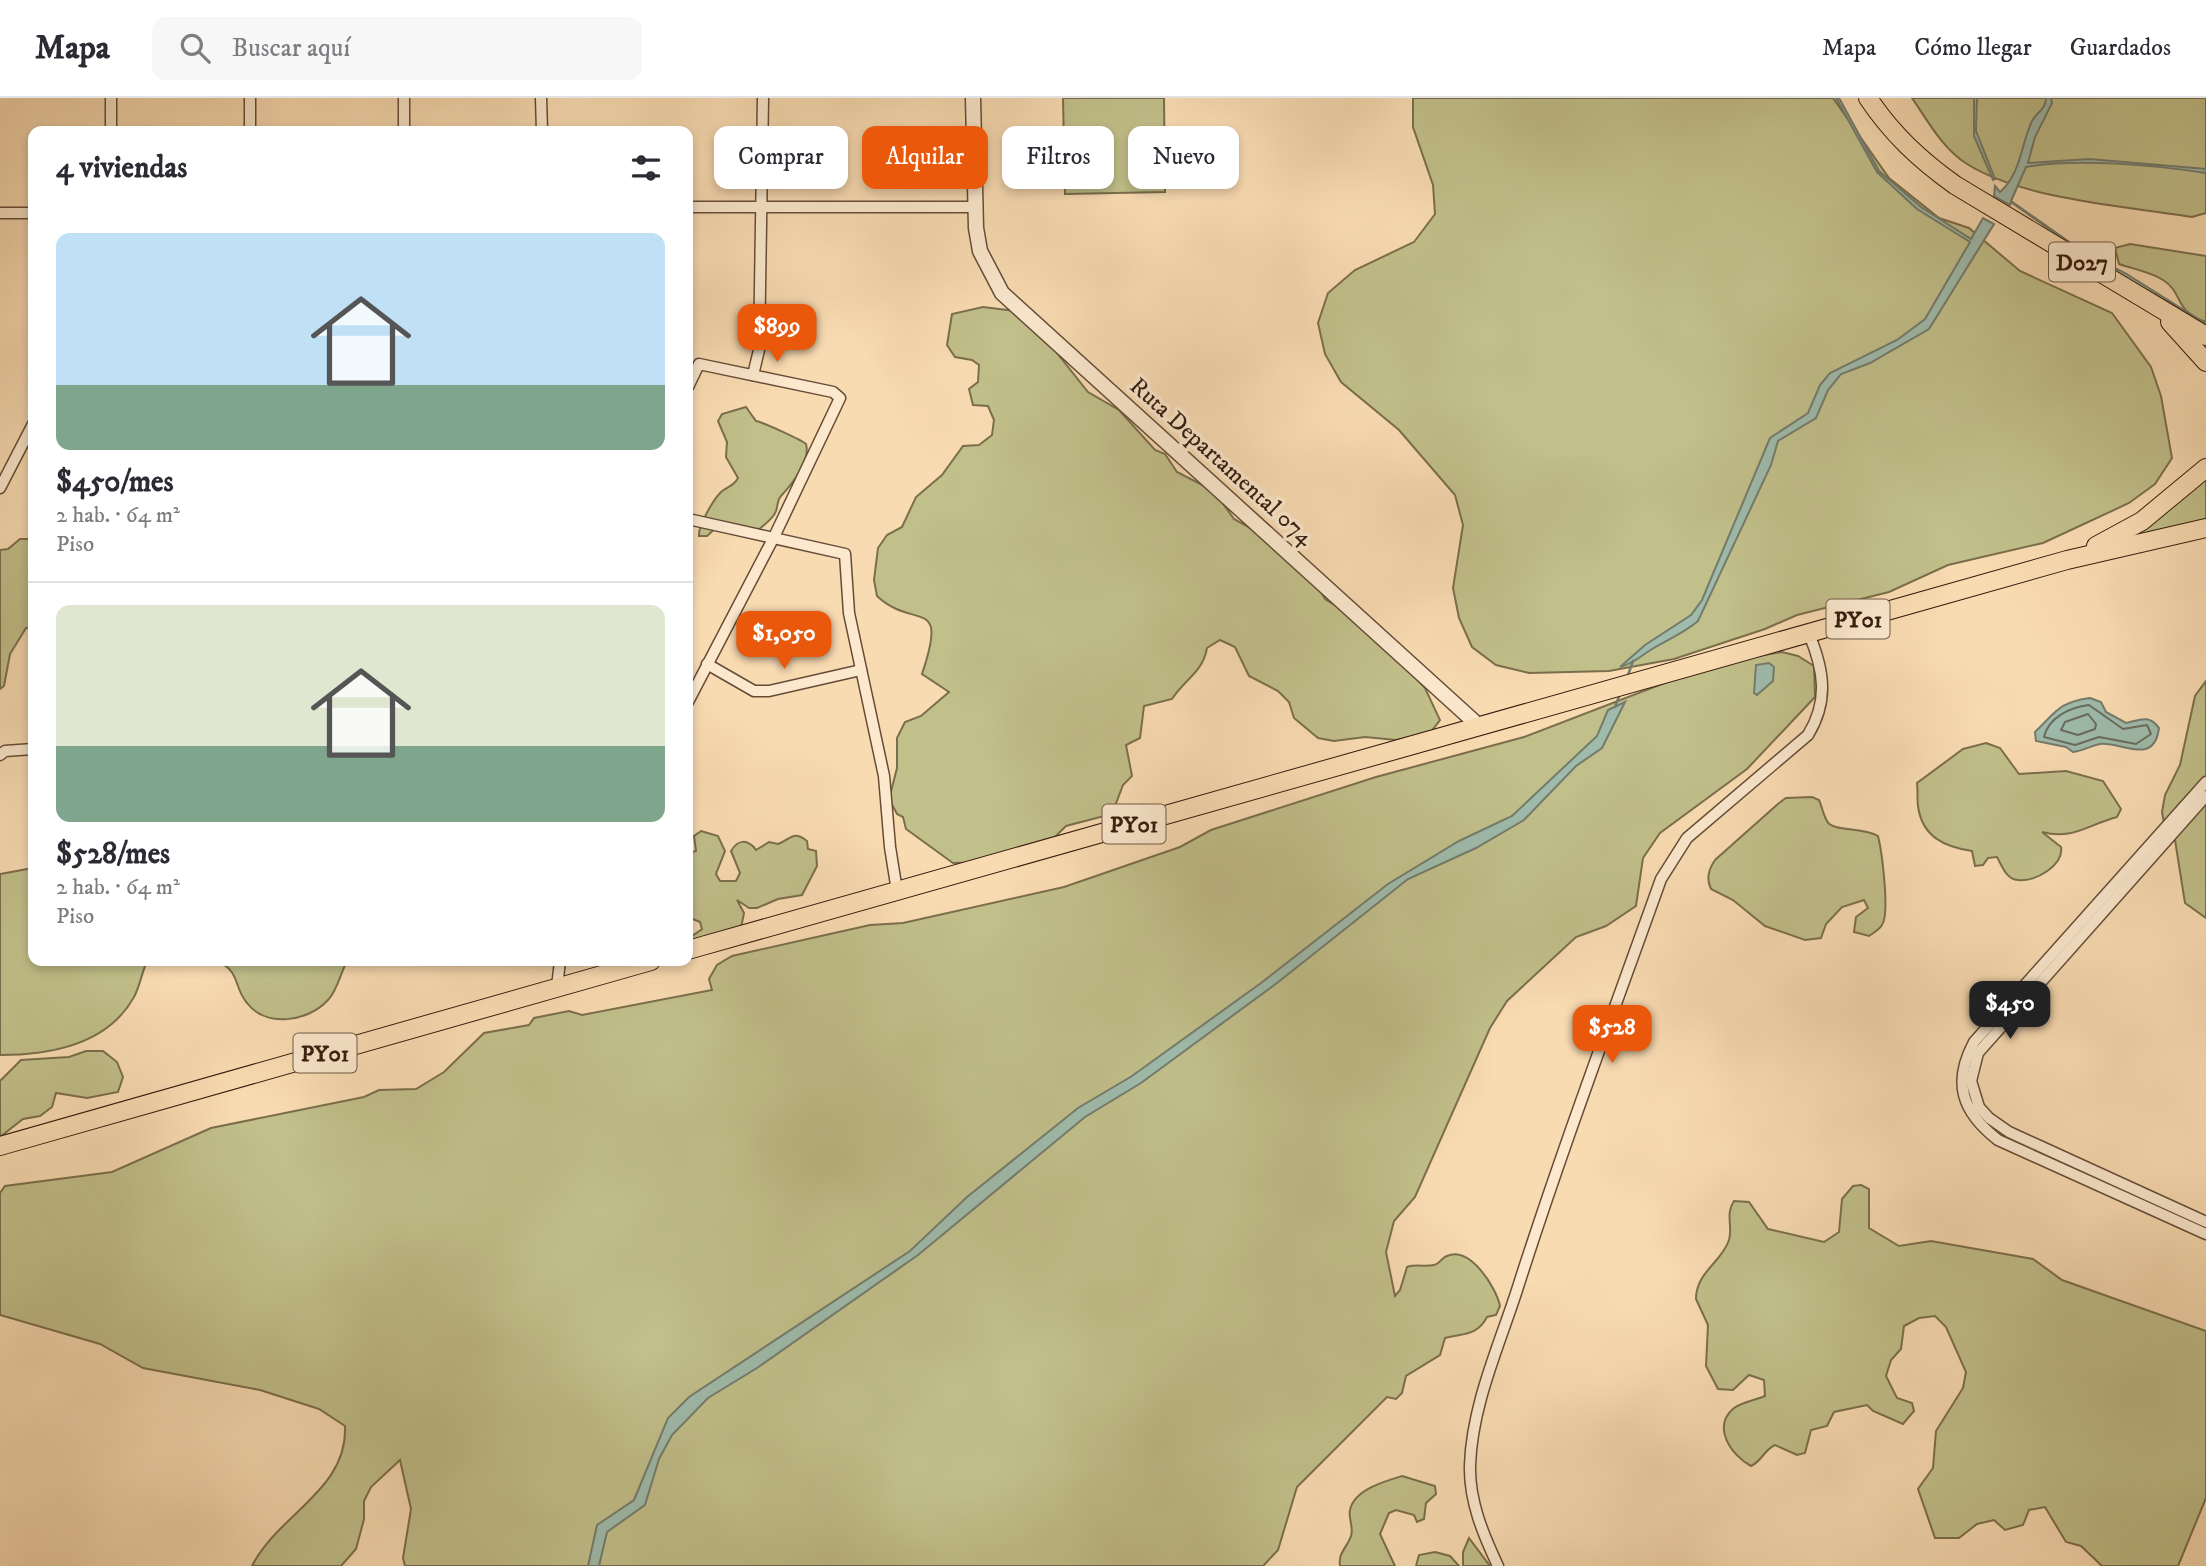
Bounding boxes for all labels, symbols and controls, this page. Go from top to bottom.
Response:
search box [152,17,642,80]
text: Mapa [35,28,110,69]
icon: search [176,29,214,67]
text: Buscar aquí [232,32,350,65]
text: Mapa [1822,33,1876,63]
text: Cómo llegar [1914,33,2032,63]
text: Guardados [2070,33,2171,63]
chip: Comprar [714,126,848,189]
chip: Alquilar [862,126,988,189]
chip: Filtros [1002,126,1114,189]
chip: Nuevo [1128,126,1239,189]
icon: filters [627,149,665,187]
text: 4 viviendas [56,150,187,187]
road number: D027 [2049,242,2115,281]
icon: home [298,278,424,404]
pin: $899 [736,304,818,364]
text: $899 [753,312,801,341]
street label: Ruta Departamental 074 [1123,371,1320,553]
text: $450/mes [56,464,174,501]
text: 2 hab. · 64 m² [56,501,180,530]
text: Piso [56,530,94,559]
road number: PY01 [1826,600,1890,638]
pin: $1,050 [727,612,841,671]
text: $1,050 [752,619,816,648]
icon: home [298,650,424,776]
road number: PY01 [1102,804,1166,844]
text: $528/mes [56,836,170,873]
text: 2 hab. · 64 m² [56,873,180,902]
text: Piso [56,902,94,931]
pin: $450 [1969,982,2051,1041]
text: $450 [1985,989,2035,1018]
pin: $528 [1571,1006,1653,1065]
text: $528 [1589,1013,1635,1042]
road number: PY01 [294,1034,356,1072]

